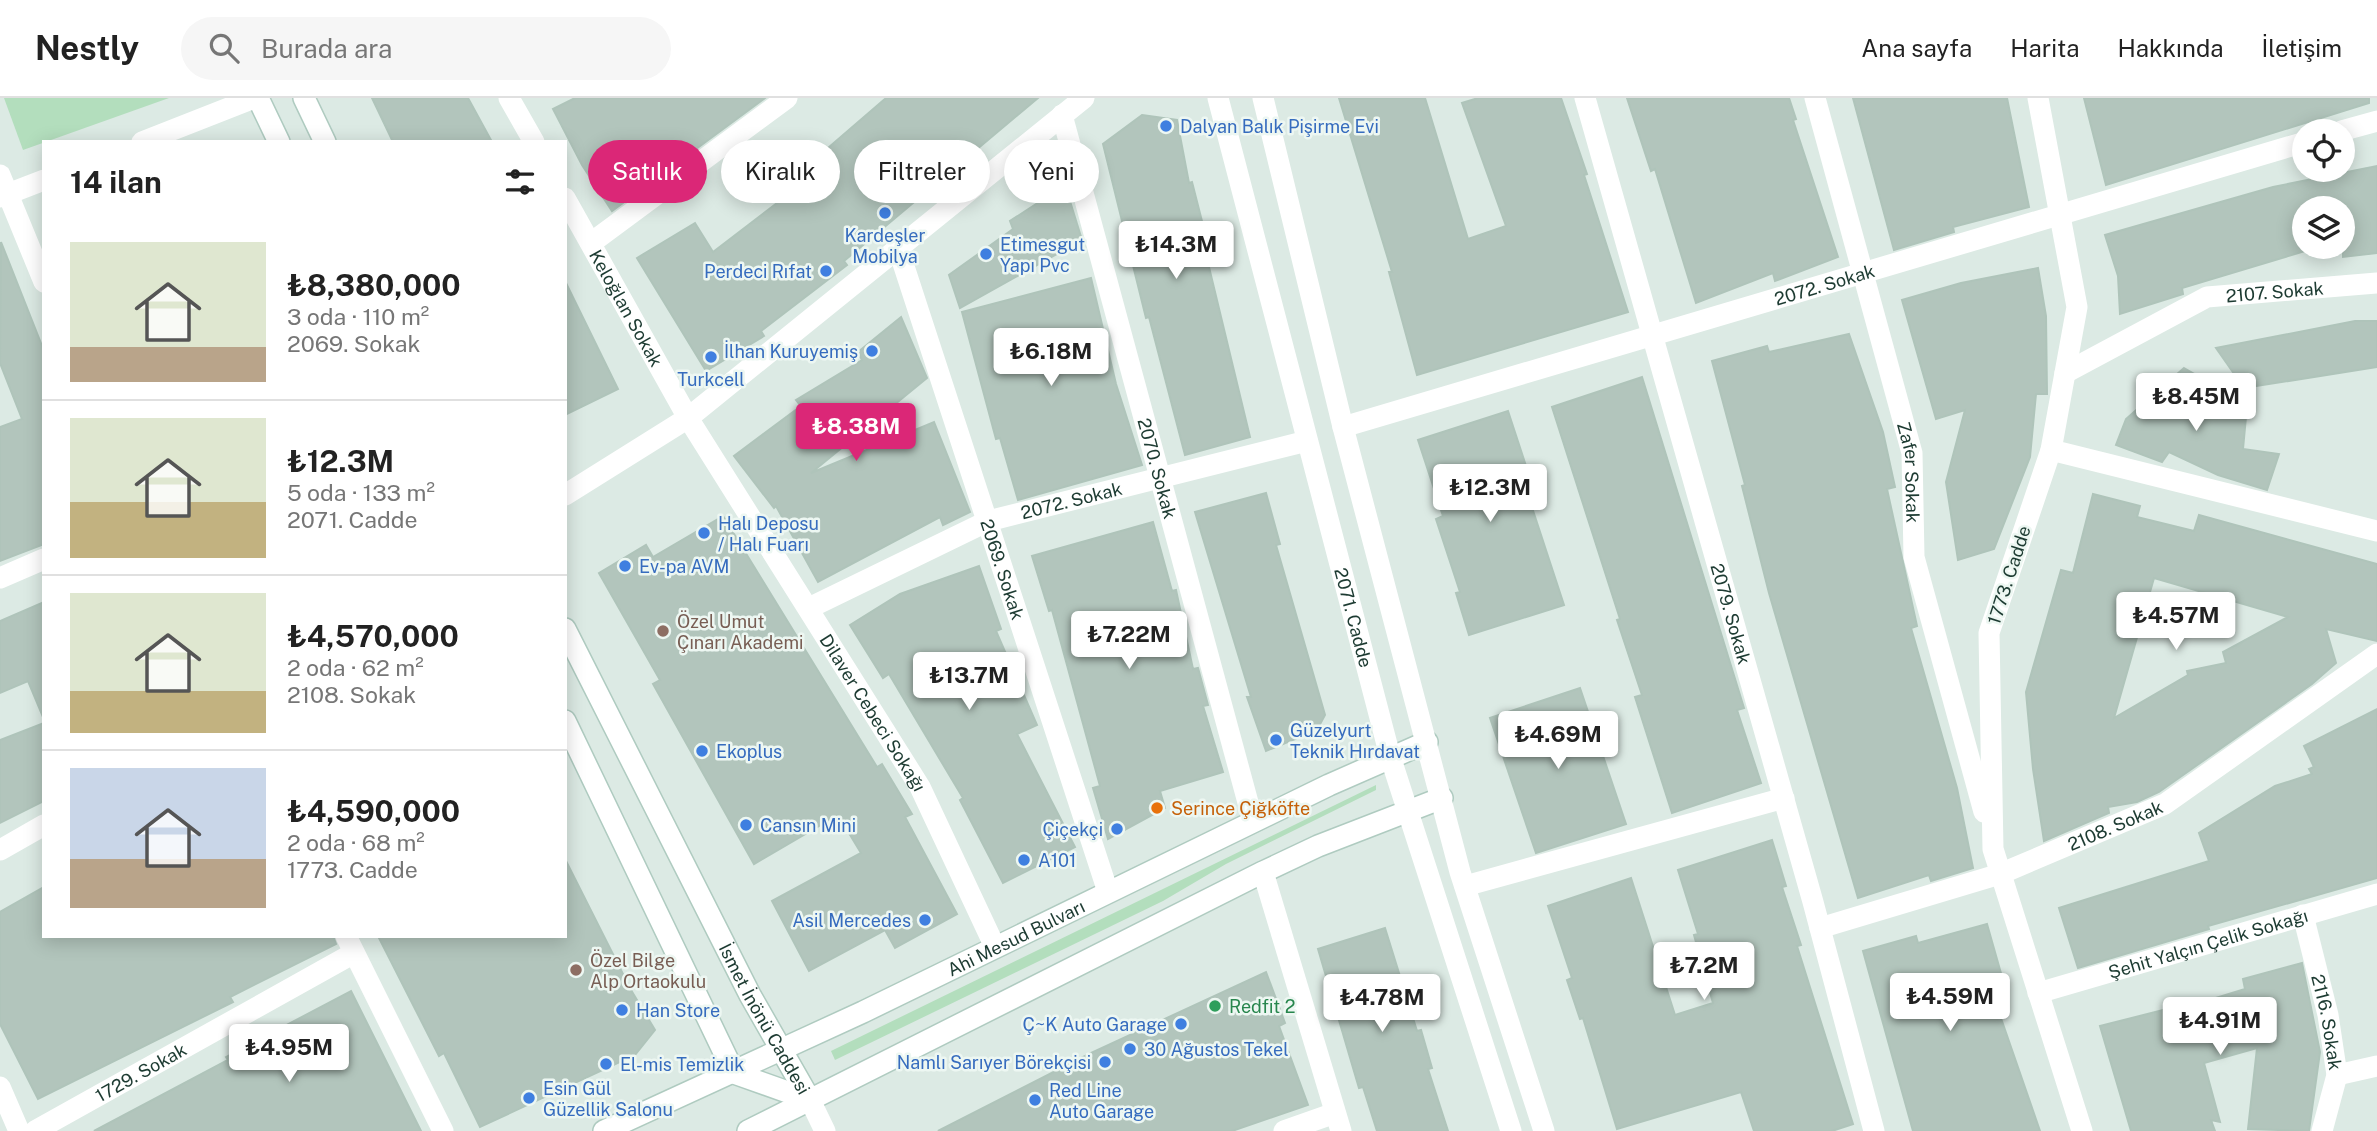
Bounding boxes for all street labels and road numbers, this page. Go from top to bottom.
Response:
street label: Keloğlan Sokak [585,246,668,370]
street label: 2072. Sokak [1772,260,1877,309]
street label: 2107. Sokak [2225,277,2324,306]
street label: 2070. Sokak [1134,416,1181,521]
street label: Zafer Sokak [1893,419,1924,523]
street label: 2072. Sokak [1019,477,1124,523]
street label: 2069. Sokak [977,516,1029,622]
street label: 1773. Cadde [1983,523,2035,627]
street label: 2079. Sokak [1707,561,1755,666]
street label: 2071. Cadde [1331,565,1377,670]
street label: Dilaver Cebeci Sokağı [816,630,931,794]
street label: 2108. Sokak [2064,796,2166,855]
street label: Ahi Mesud Bulvarı [944,895,1088,980]
street label: Şehit Yalçın Çelik Sokağı [2106,904,2310,982]
street label: İsmet İnönü Caddesi [715,939,815,1098]
street label: 2116. Sokak [2308,972,2347,1071]
street label: 1729. Sokak [92,1038,190,1106]

